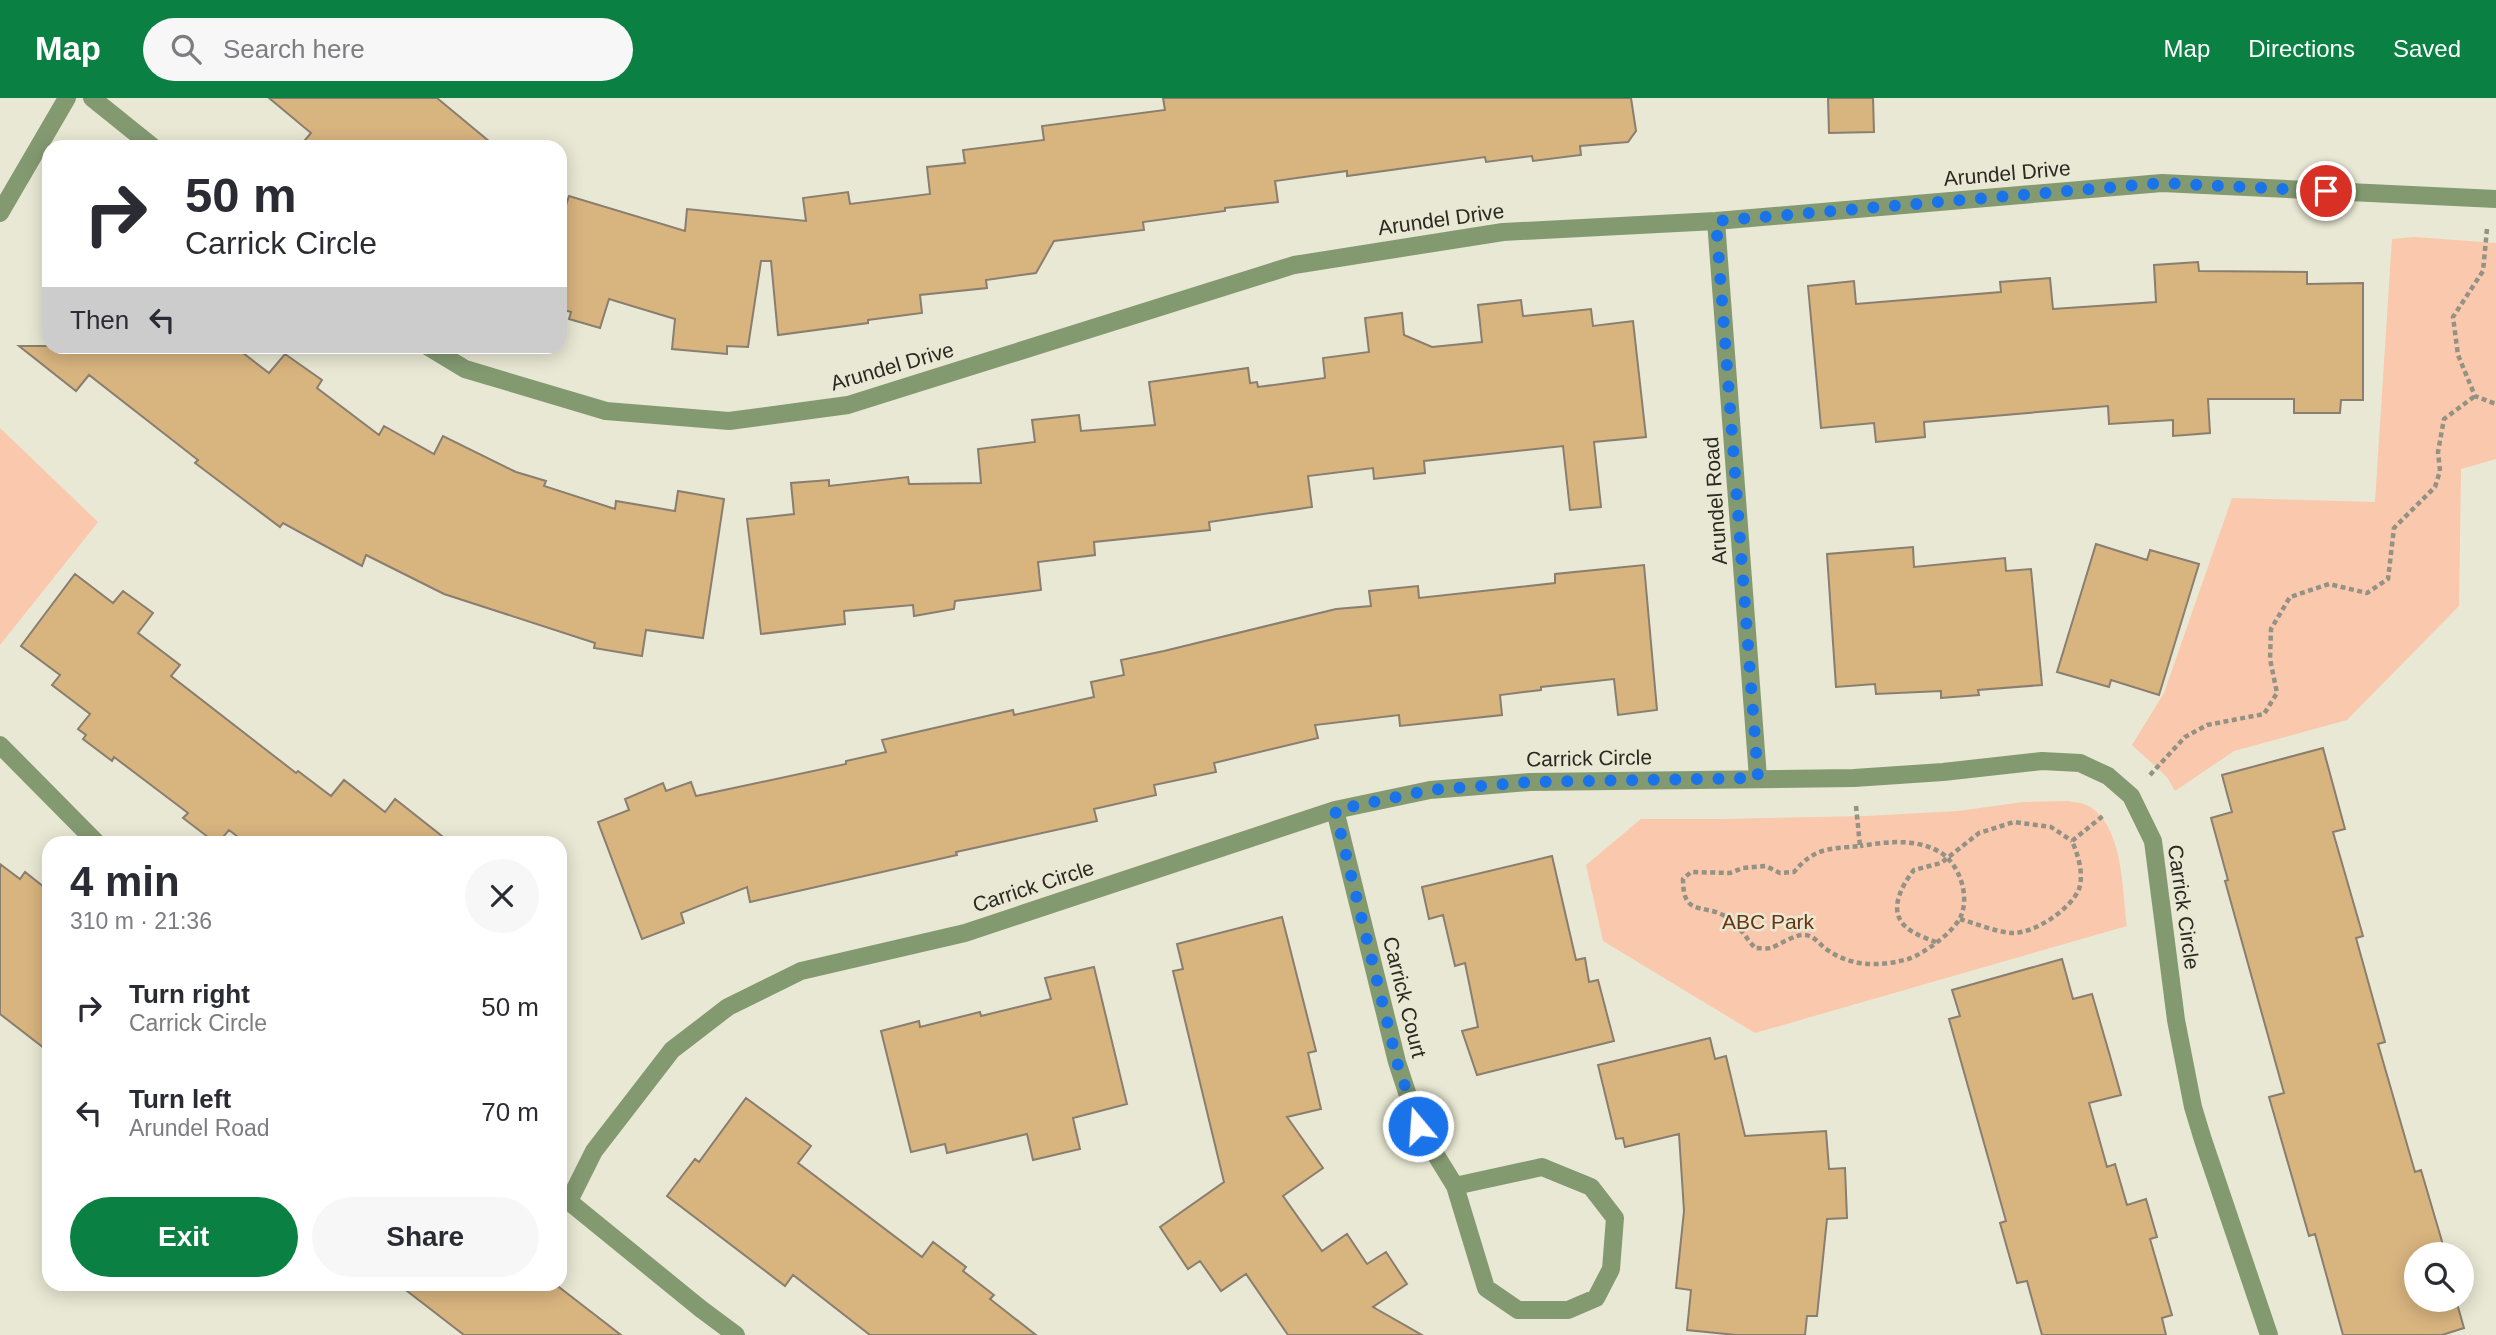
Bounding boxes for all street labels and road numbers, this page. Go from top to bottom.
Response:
street label: Arundel Drive [1943,156,2071,190]
street label: Arundel Drive [1376,199,1506,239]
street label: Arundel Drive [828,337,956,395]
street label: Arundel Road [1699,436,1731,566]
street label: Carrick Circle [1526,745,1652,771]
street label: Carrick Circle [2164,843,2204,971]
street label: Carrick Circle [970,856,1096,916]
street label: Carrick Court [1379,934,1431,1060]

